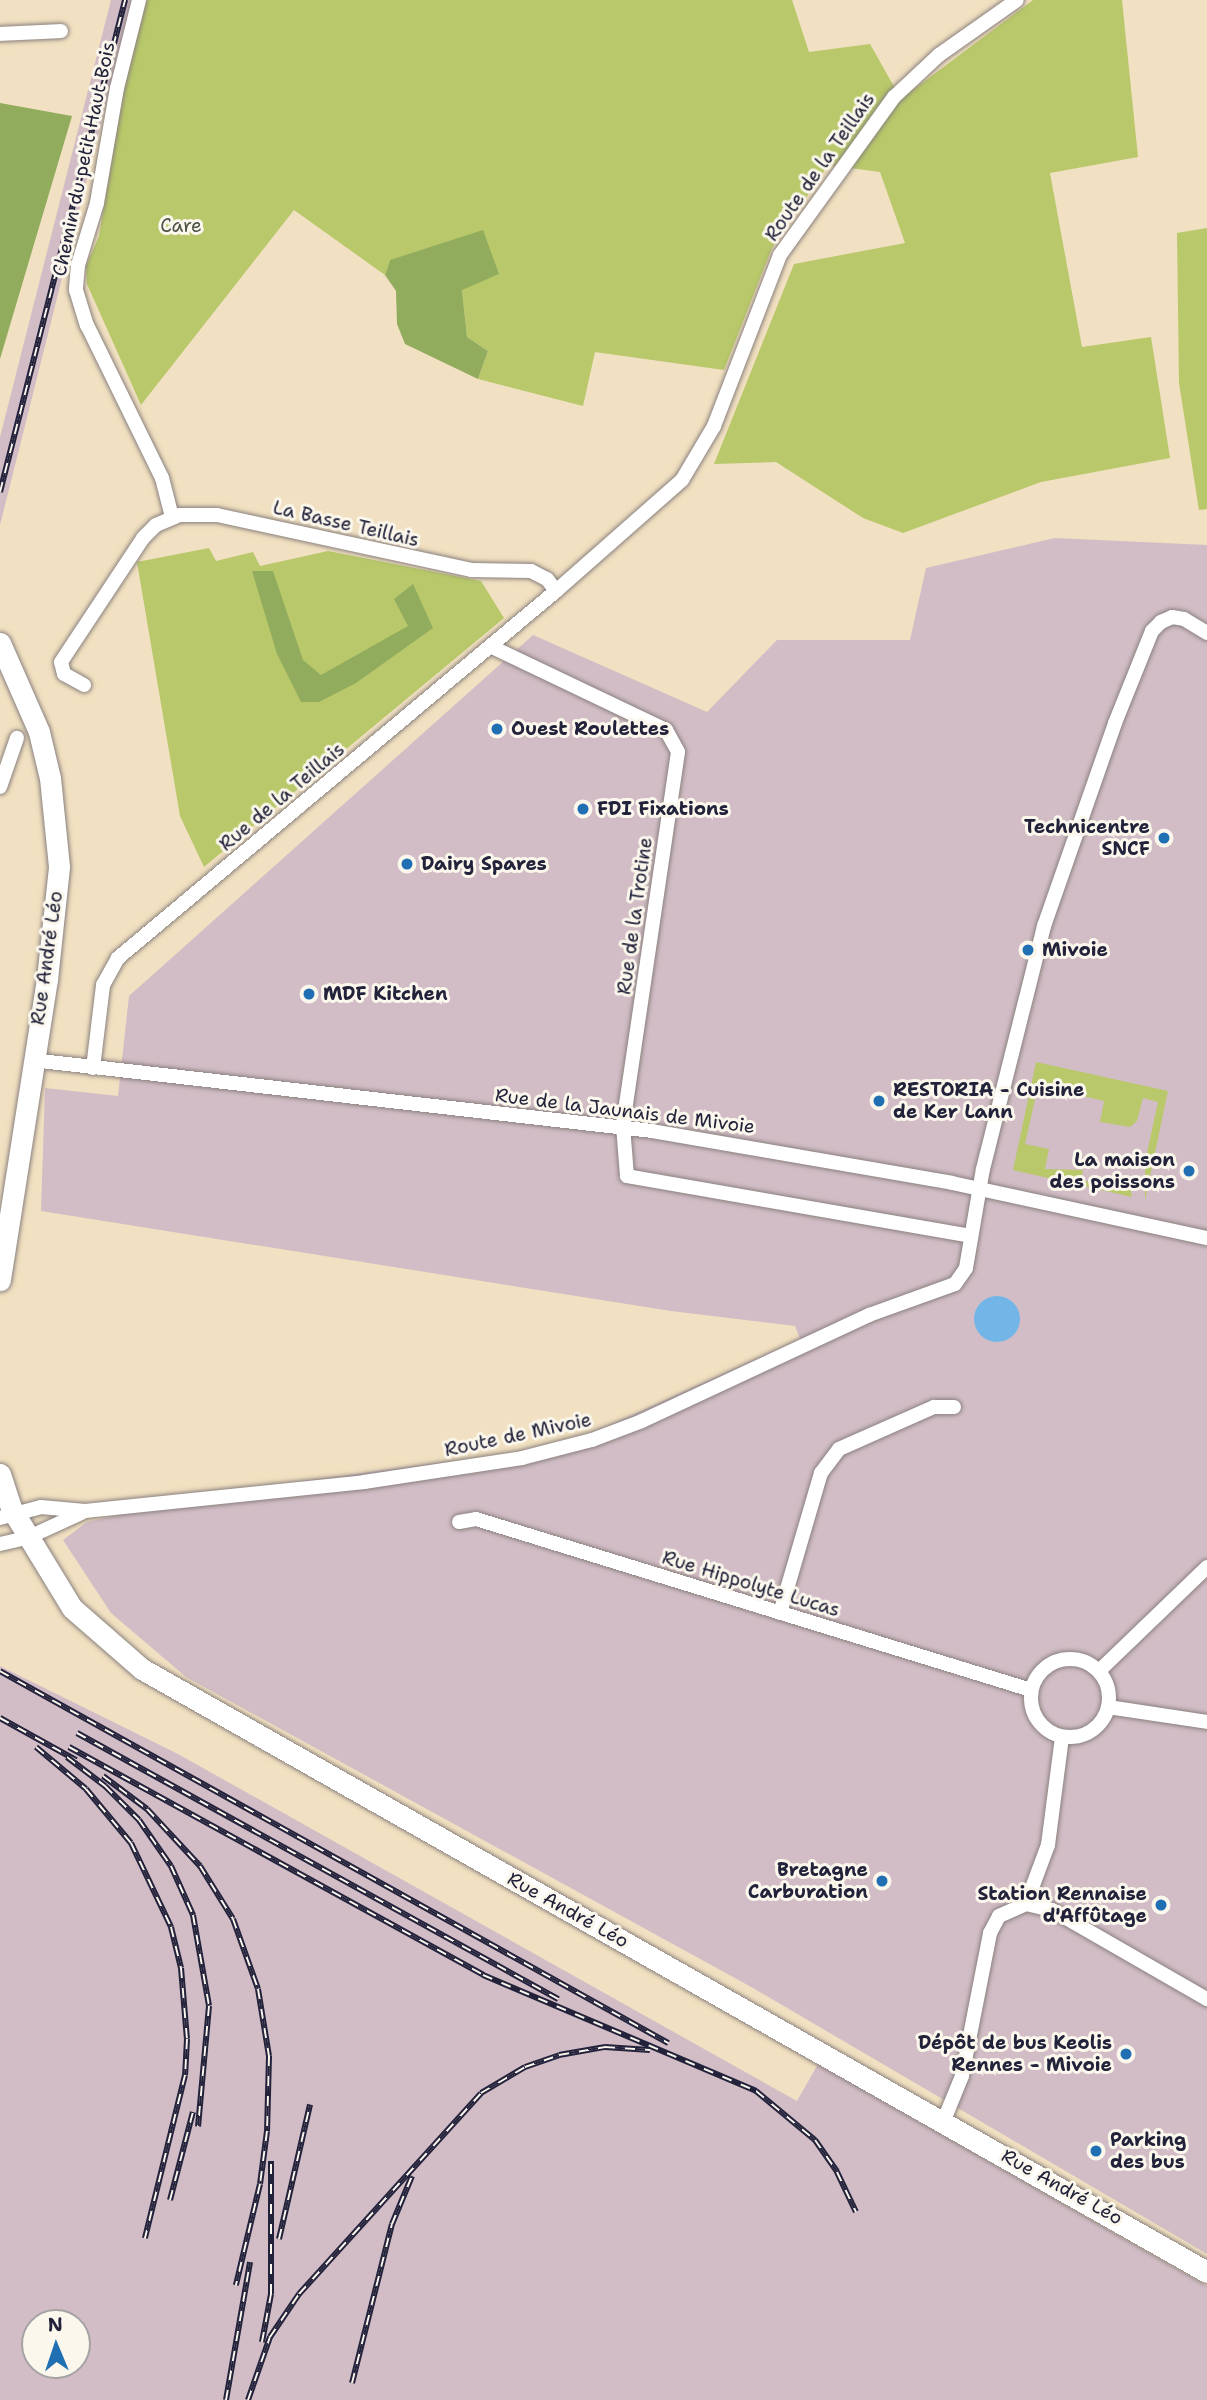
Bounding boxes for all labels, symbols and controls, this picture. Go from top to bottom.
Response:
street label: Chemin du petit Haut Bois [48,40,120,278]
street label: Route de la Teillais [760,89,880,245]
park label: Care [160,215,202,237]
street label: La Basse Teillais [271,496,421,552]
place label: Ouest Roulettes [511,718,669,740]
marker: Ouest Roulettes [489,721,505,737]
street label: Rue de la Teillais [215,738,349,856]
place label: FDI Fixations [597,798,729,820]
marker: FDI Fixations [575,801,591,817]
place label: Technicentre SNCF [1024,816,1150,860]
marker: Technicentre SNCF [1156,830,1172,846]
street label: Rue de la Trotine [613,836,657,996]
place label: Dairy Spares [421,853,547,875]
marker: Dairy Spares [399,856,415,872]
street label: Rue André Léo [26,890,68,1026]
place label: Mivoie [1042,939,1108,961]
marker: Mivoie [1020,942,1036,958]
place label: MDF Kitchen [323,983,448,1005]
marker: MDF Kitchen [301,986,317,1002]
place label: RESTORIA - Cuisine de Ker Lann [893,1079,1084,1123]
street label: Rue de la Jaunais de Mivoie [494,1084,756,1138]
marker: RESTORIA - Cuisine de Ker Lann [871,1093,887,1109]
place label: La maison des poissons [1050,1149,1175,1193]
marker: La maison des poissons [1181,1163,1197,1179]
street label: Route de Mivoie [442,1408,594,1462]
street label: Rue Hippolyte Lucas [659,1546,843,1622]
place label: Bretagne Carburation [748,1859,868,1903]
street label: Rue André Léo [503,1867,633,1953]
marker: Bretagne Carburation [874,1873,890,1889]
place label: Station Rennaise d'Affûtage [977,1883,1147,1927]
marker: Station Rennaise d'Affûtage [1153,1897,1169,1913]
place label: Dépôt de bus Keolis Rennes - Mivoie [918,2032,1112,2076]
marker: Dépôt de bus Keolis Rennes - Mivoie [1118,2046,1134,2062]
place label: Parking des bus [1110,2129,1186,2173]
marker: Parking des bus [1088,2143,1104,2159]
street label: Rue André Léo [997,2144,1127,2230]
north arrow [21,2309,91,2379]
text: N [47,2312,63,2337]

